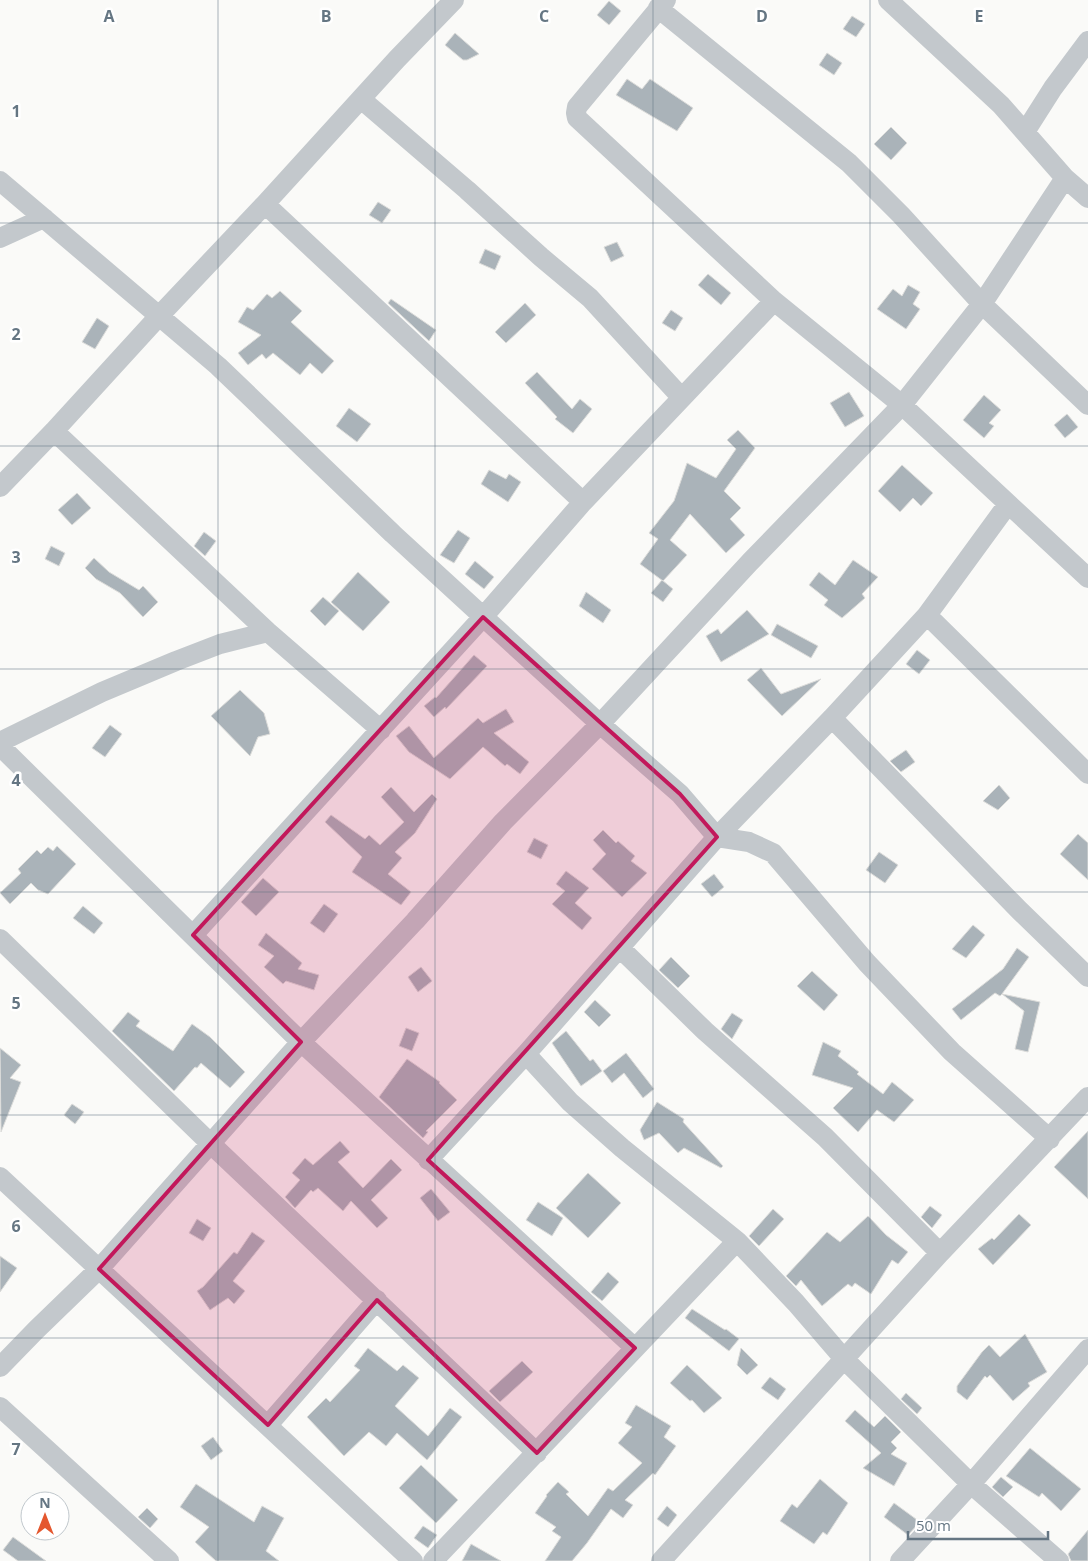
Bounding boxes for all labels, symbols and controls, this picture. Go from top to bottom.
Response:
text: A [103,5,115,27]
text: B [321,5,331,27]
text: C [539,5,549,27]
text: D [756,5,768,27]
text: E [975,5,984,27]
text: 1 [11,100,21,122]
text: 2 [11,323,21,345]
text: 3 [11,546,21,568]
text: 4 [11,769,21,791]
text: 5 [11,992,21,1014]
text: 6 [11,1215,21,1237]
text: 7 [11,1438,21,1460]
north arrow [20,1491,70,1541]
text: N [39,1493,51,1512]
scale bar [908,1508,1048,1540]
text: 50 m [916,1515,951,1535]

